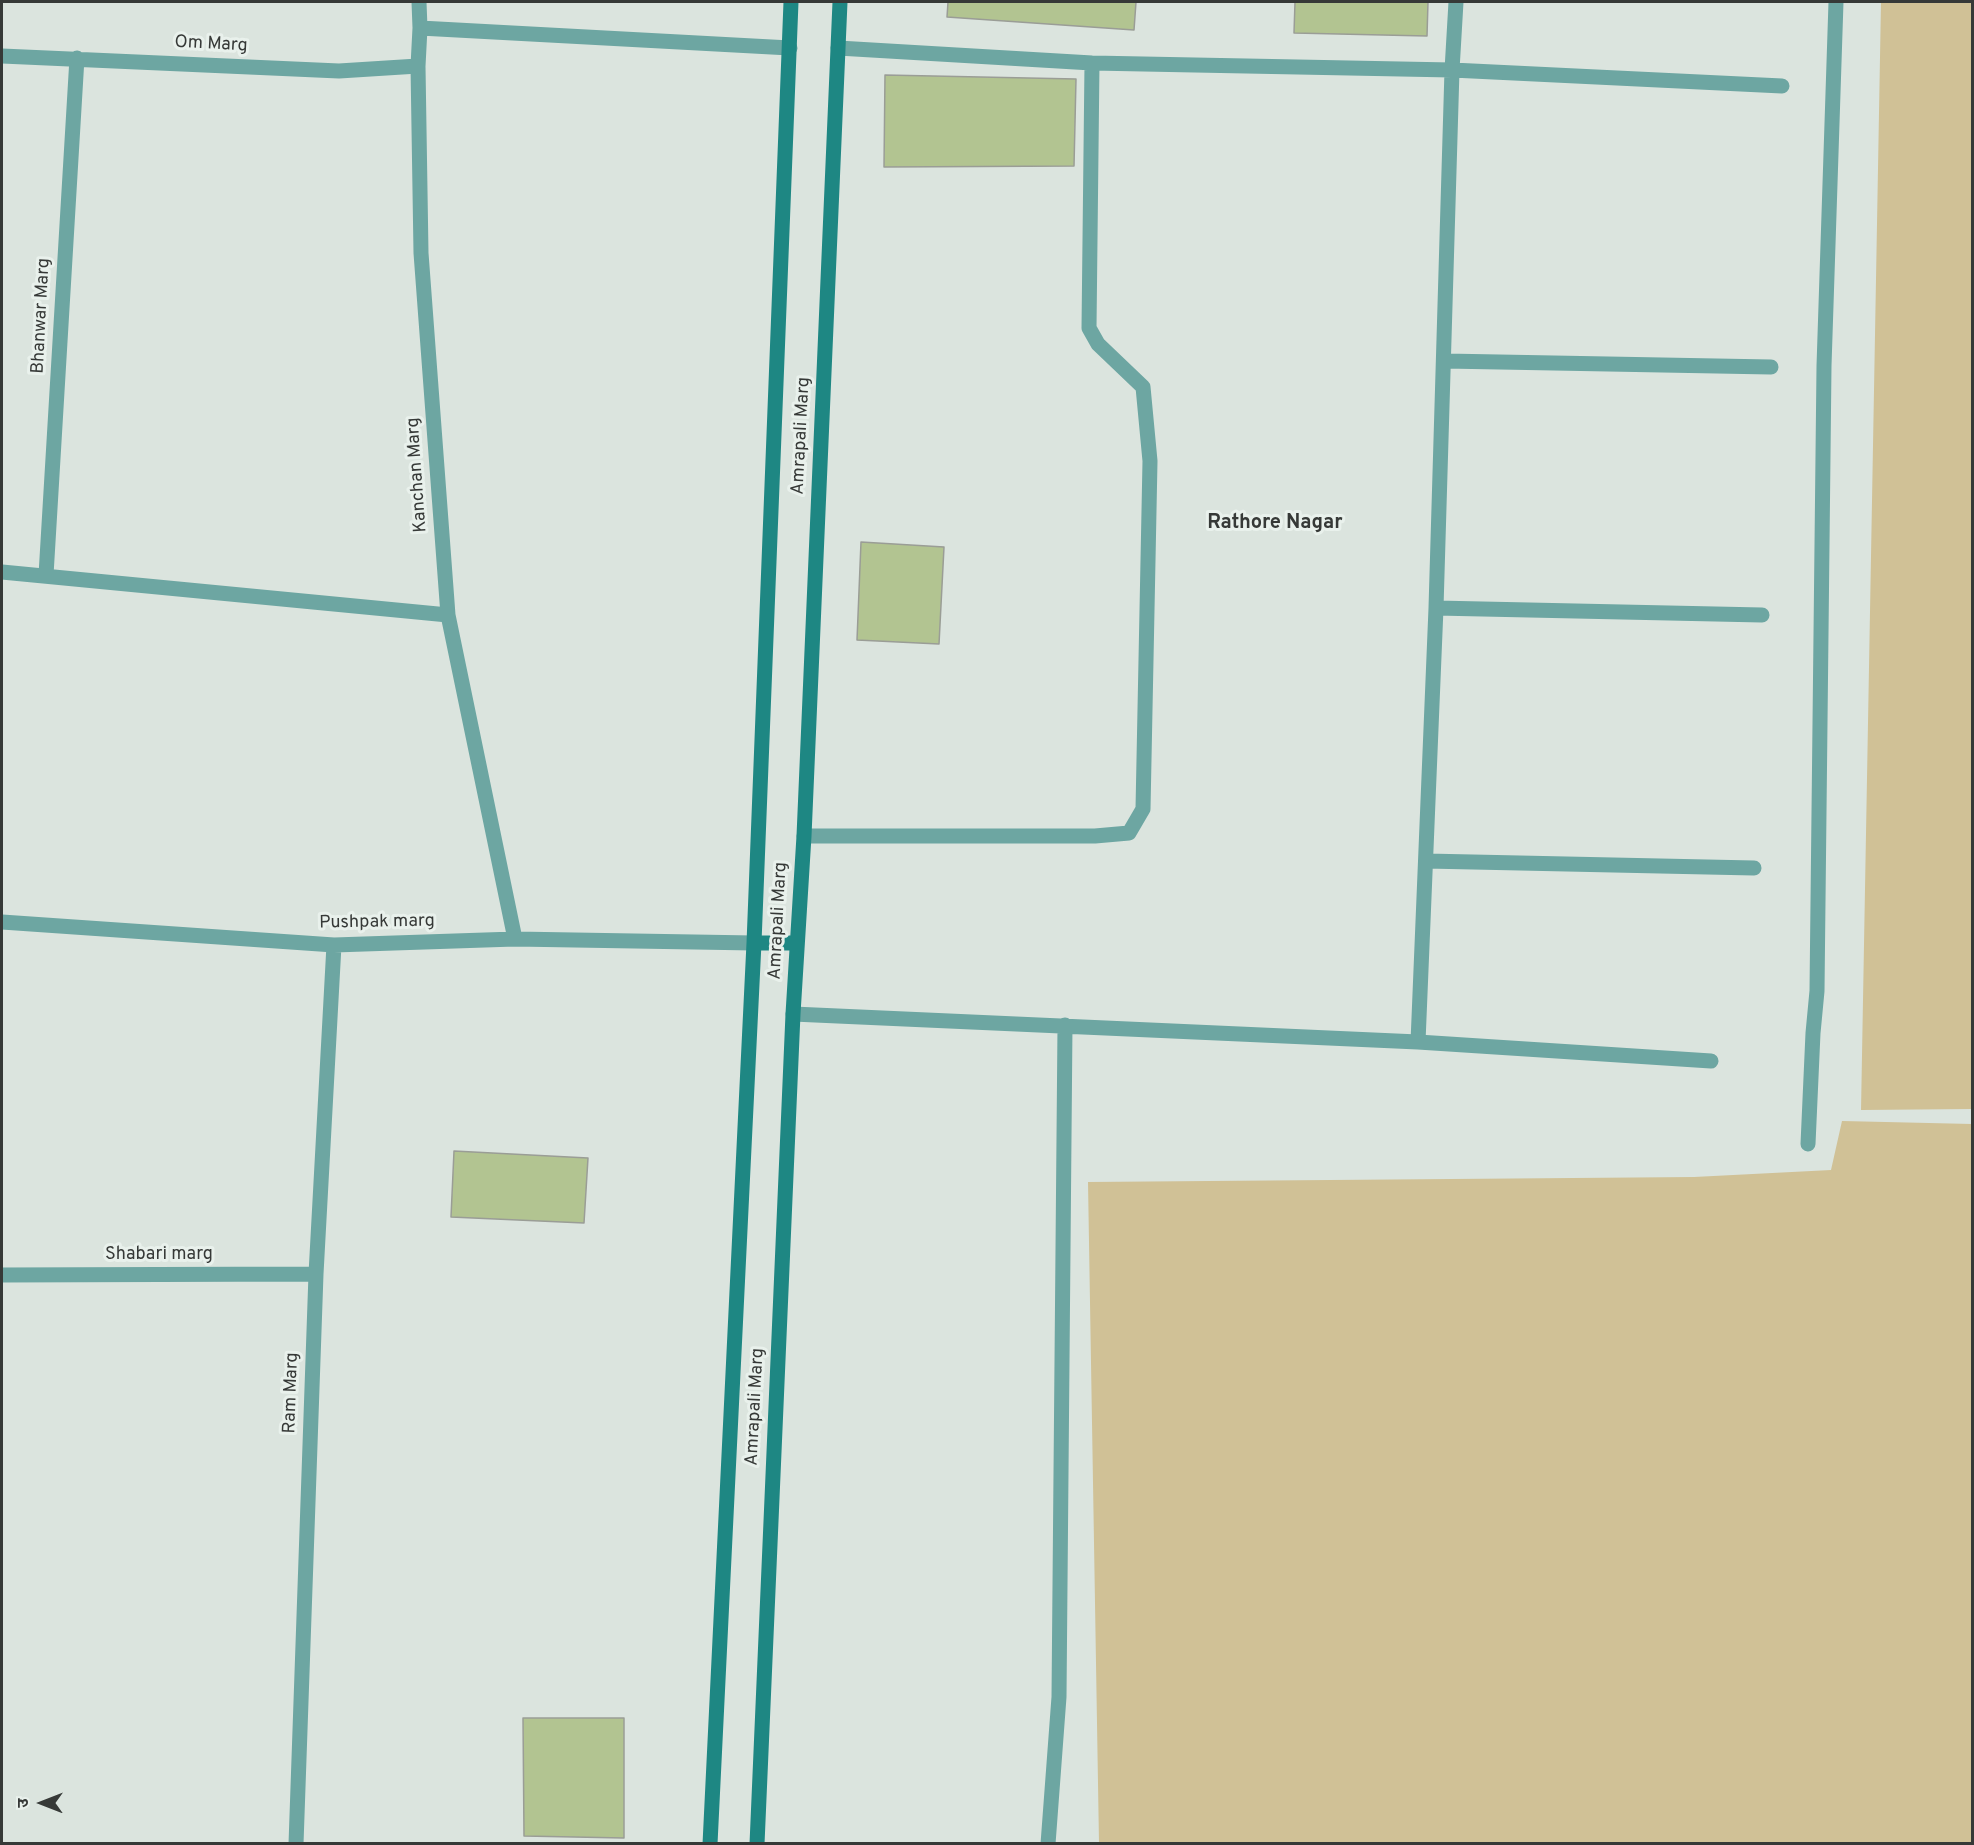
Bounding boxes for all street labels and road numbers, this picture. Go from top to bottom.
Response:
street label: Om Marg [174,32,248,58]
street label: Bhanwar Marg [28,258,56,374]
street label: Amrapali Marg [788,377,816,495]
street label: Kanchan Marg [403,417,433,533]
street label: Amrapali Marg [765,862,793,980]
street label: Pushpak marg [319,911,435,935]
street label: Shabari marg [105,1244,213,1266]
street label: Amrapali Marg [742,1348,770,1466]
street label: Ram Marg [280,1352,304,1434]

